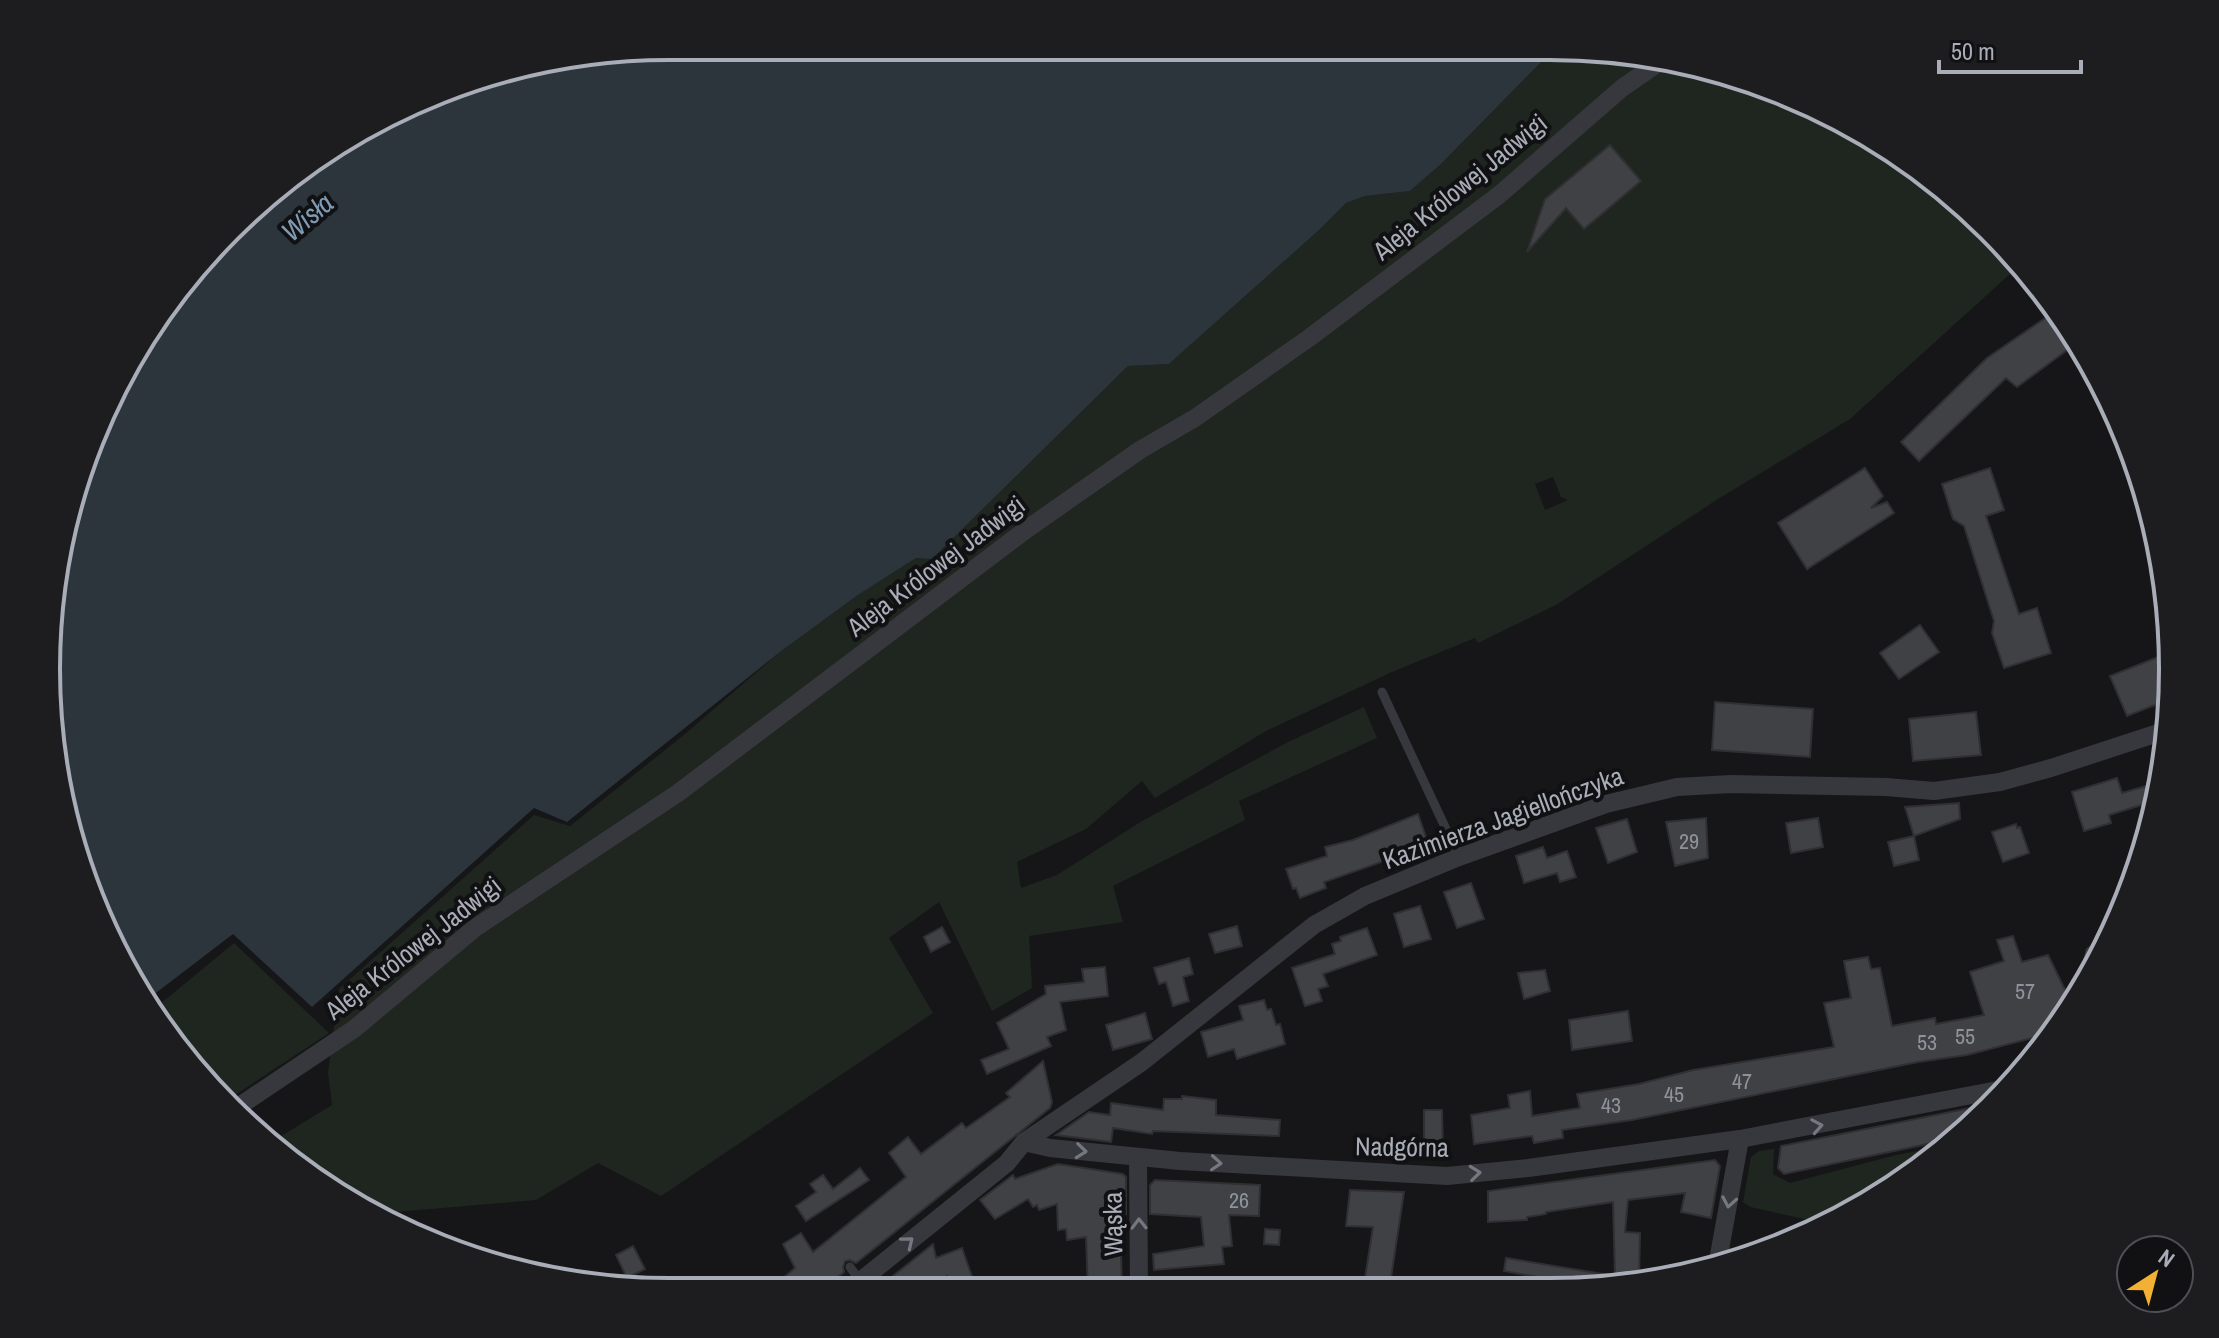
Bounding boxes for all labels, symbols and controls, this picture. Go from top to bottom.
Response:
scale bar [1939,24,2081,74]
text: 50 m [1951,35,1995,67]
street label: Aleja Królowej Jadwigi [1365,106,1554,268]
water label: Wisła [273,184,341,250]
street label: Aleja Królowej Jadwigi [839,487,1032,645]
street label: Kazimierza Jagiellończyka [1378,758,1628,877]
house number: 29 [1679,826,1699,856]
street label: Aleja Królowej Jadwigi [317,868,508,1028]
house number: 57 [2015,976,2035,1006]
house number: 55 [1955,1021,1975,1051]
house number: 53 [1917,1027,1937,1057]
house number: 47 [1732,1066,1752,1096]
house number: 45 [1664,1079,1684,1109]
house number: 43 [1601,1090,1621,1120]
one-way arrow [1810,1118,1824,1135]
street label: Nadgórna [1355,1128,1449,1165]
one-way arrow [1074,1142,1088,1159]
one-way arrow [1210,1154,1223,1171]
one-way arrow [1469,1165,1482,1182]
house number: 26 [1229,1185,1249,1215]
street label: Wąska [1094,1191,1131,1257]
one-way arrow [1721,1195,1738,1209]
one-way arrow [1130,1217,1148,1230]
north arrow [2115,1234,2195,1314]
one-way arrow [899,1237,914,1252]
text: N [2153,1242,2181,1274]

